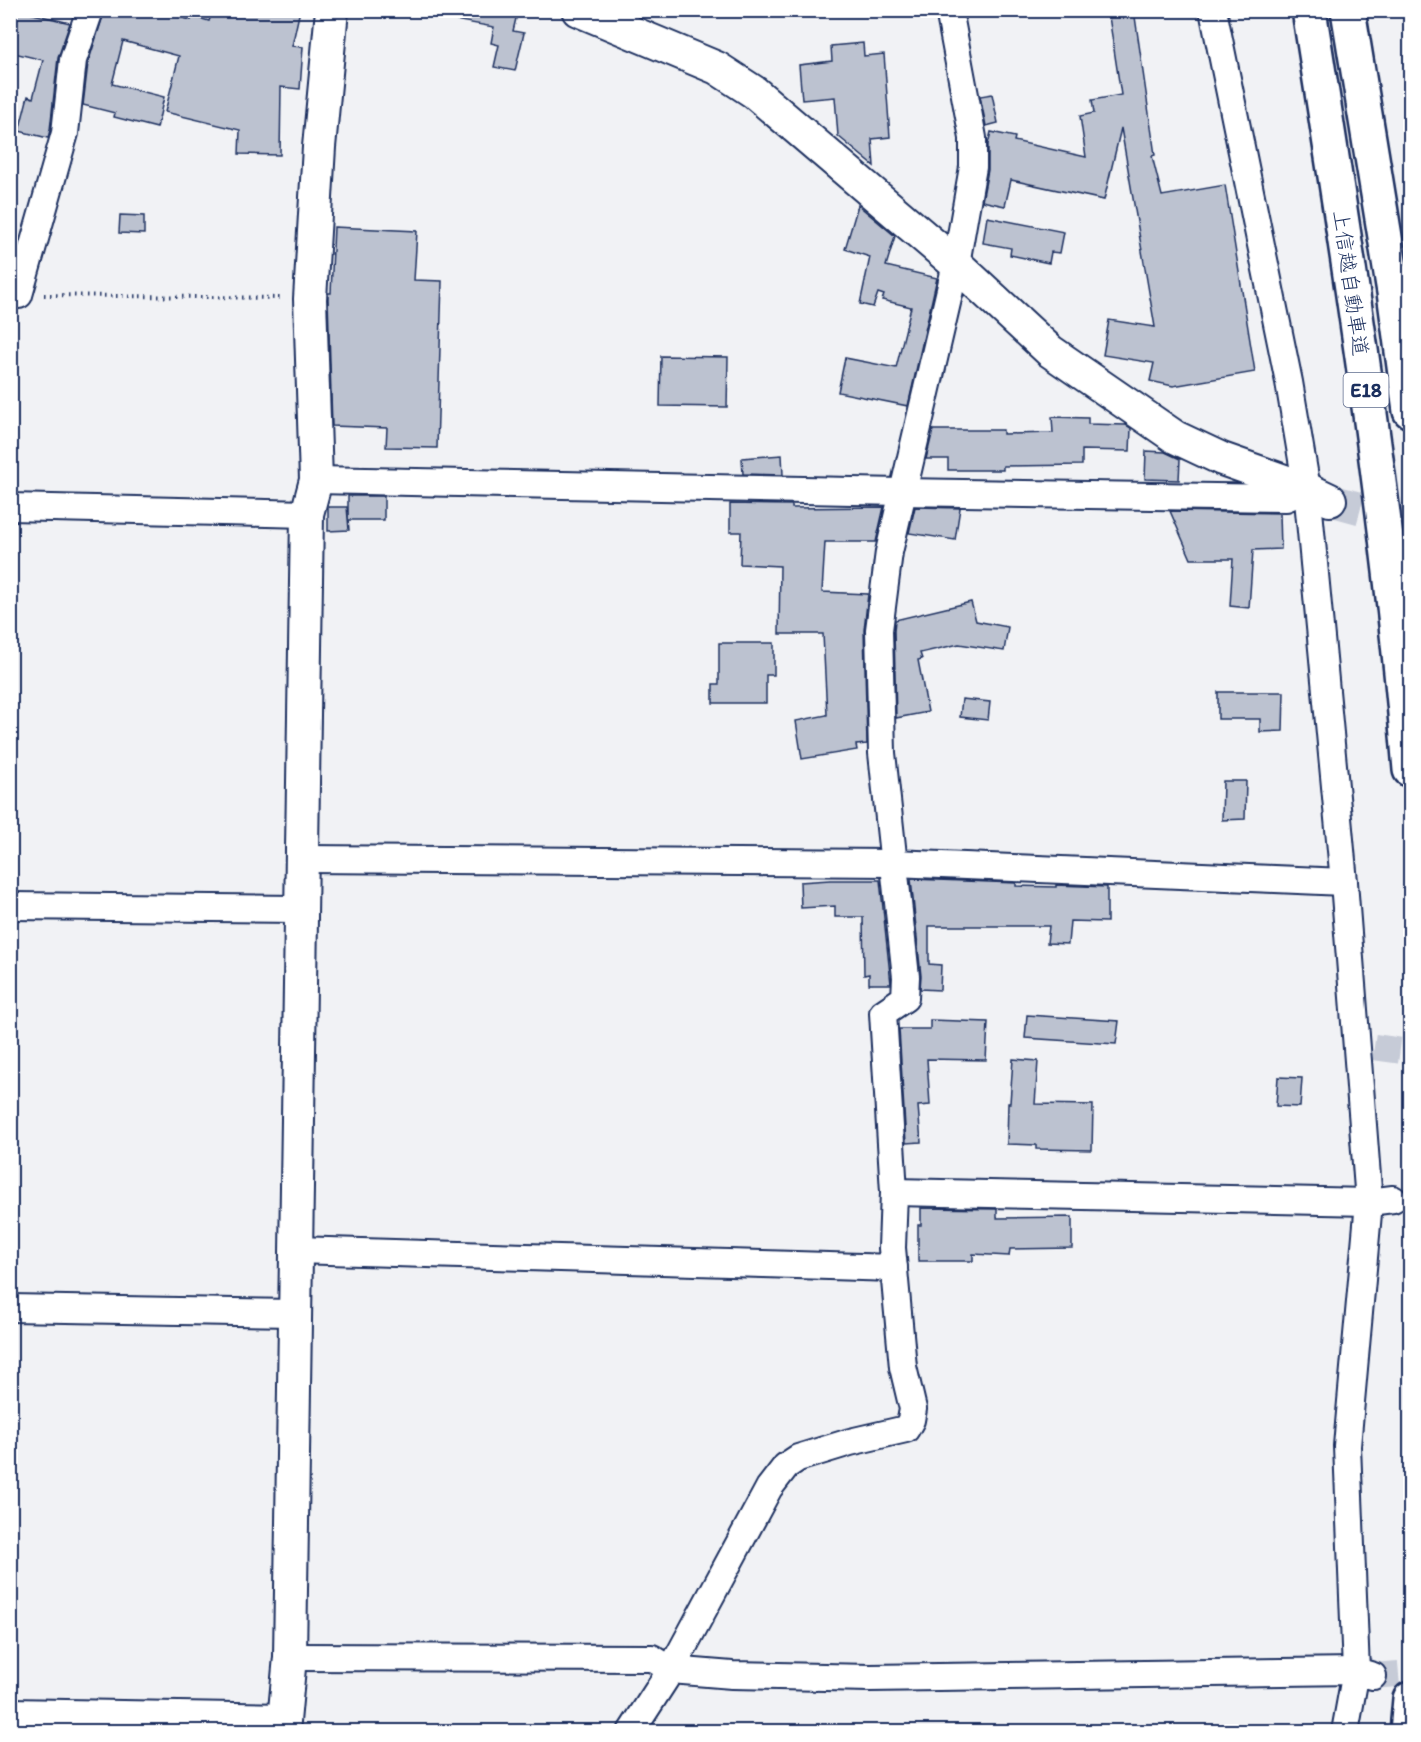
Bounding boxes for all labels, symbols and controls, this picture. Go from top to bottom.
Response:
street label: 上信越自動車道 [1328,208,1374,358]
road number: E18 [1344,373,1388,407]

